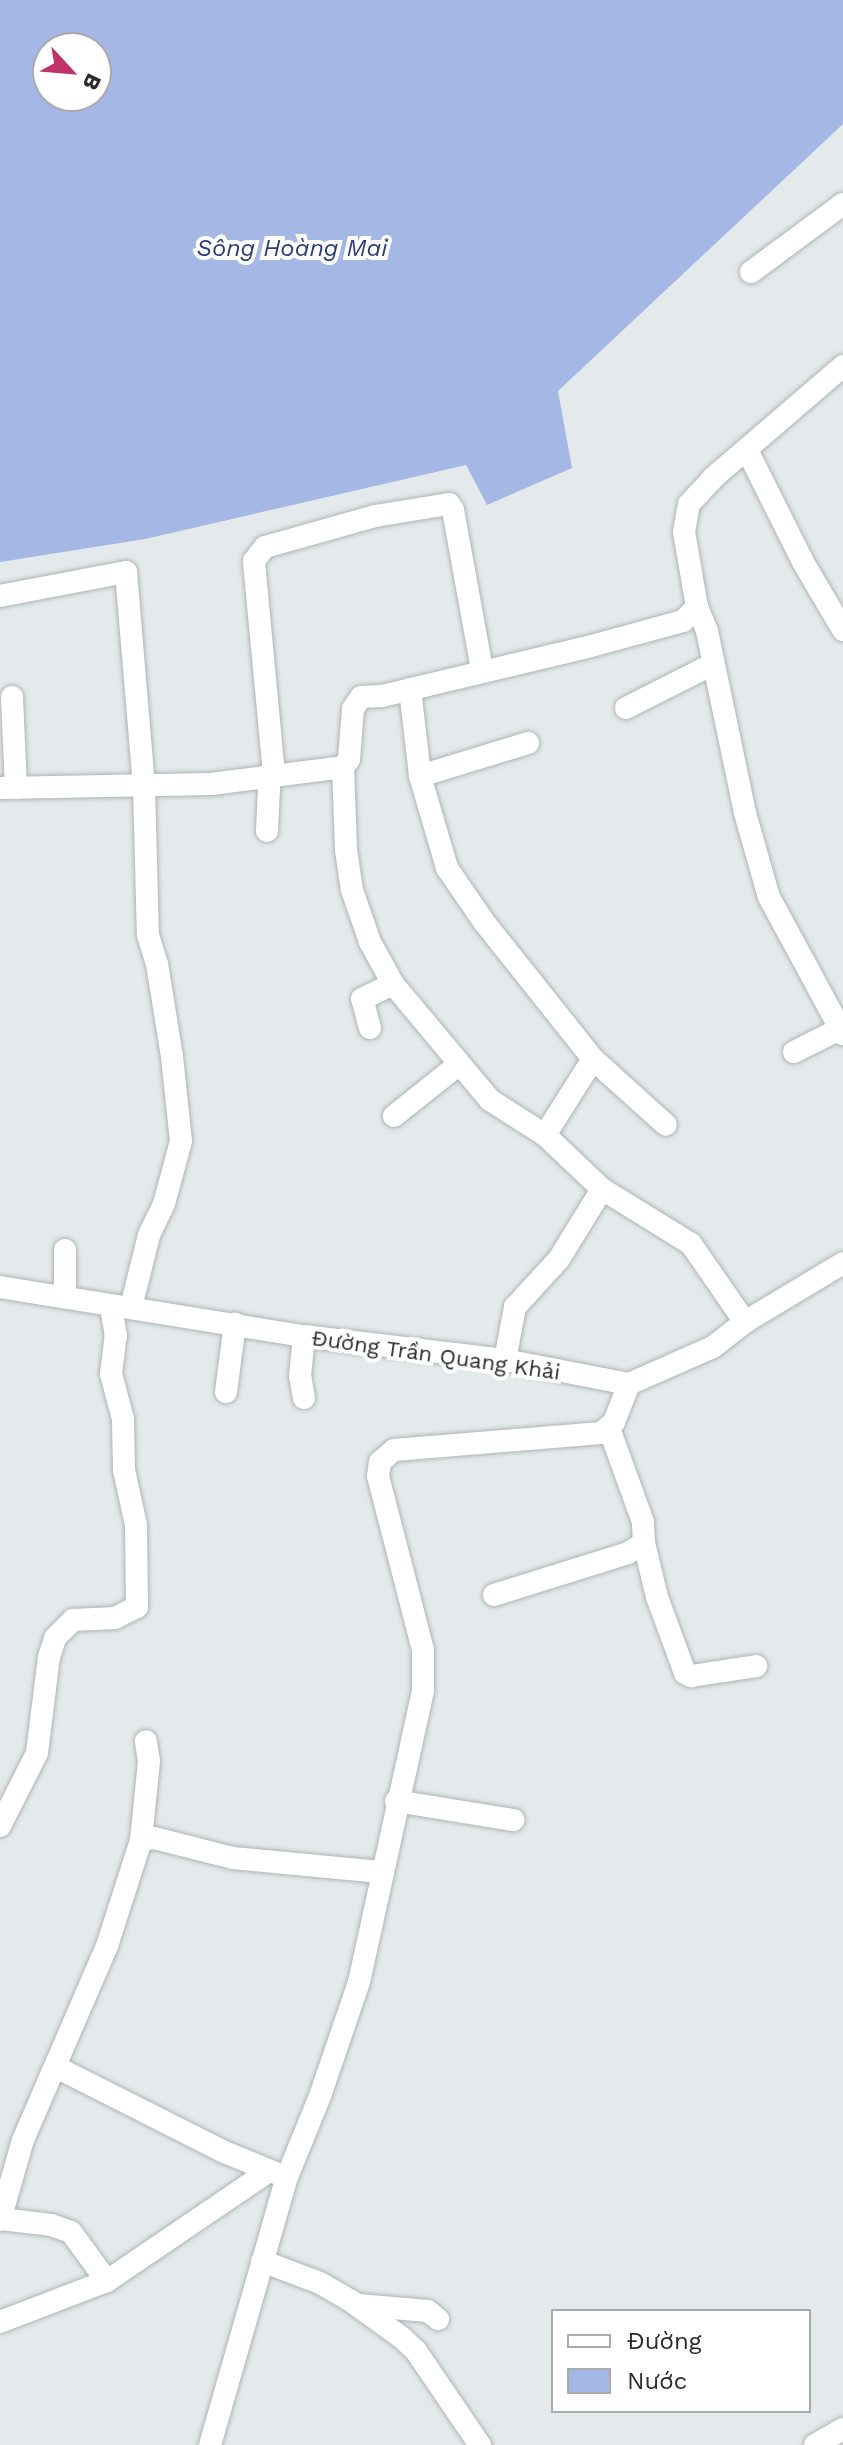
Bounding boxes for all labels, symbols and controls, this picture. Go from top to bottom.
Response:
north arrow [32,32,112,112]
text: B [78,70,107,94]
water label: Sông Hoàng Mai [197,235,387,263]
street label: Đường Trần Quang Khải [310,1324,562,1386]
legend [551,2309,811,2413]
text: Đường [627,2327,702,2355]
text: Nước [627,2367,687,2395]

